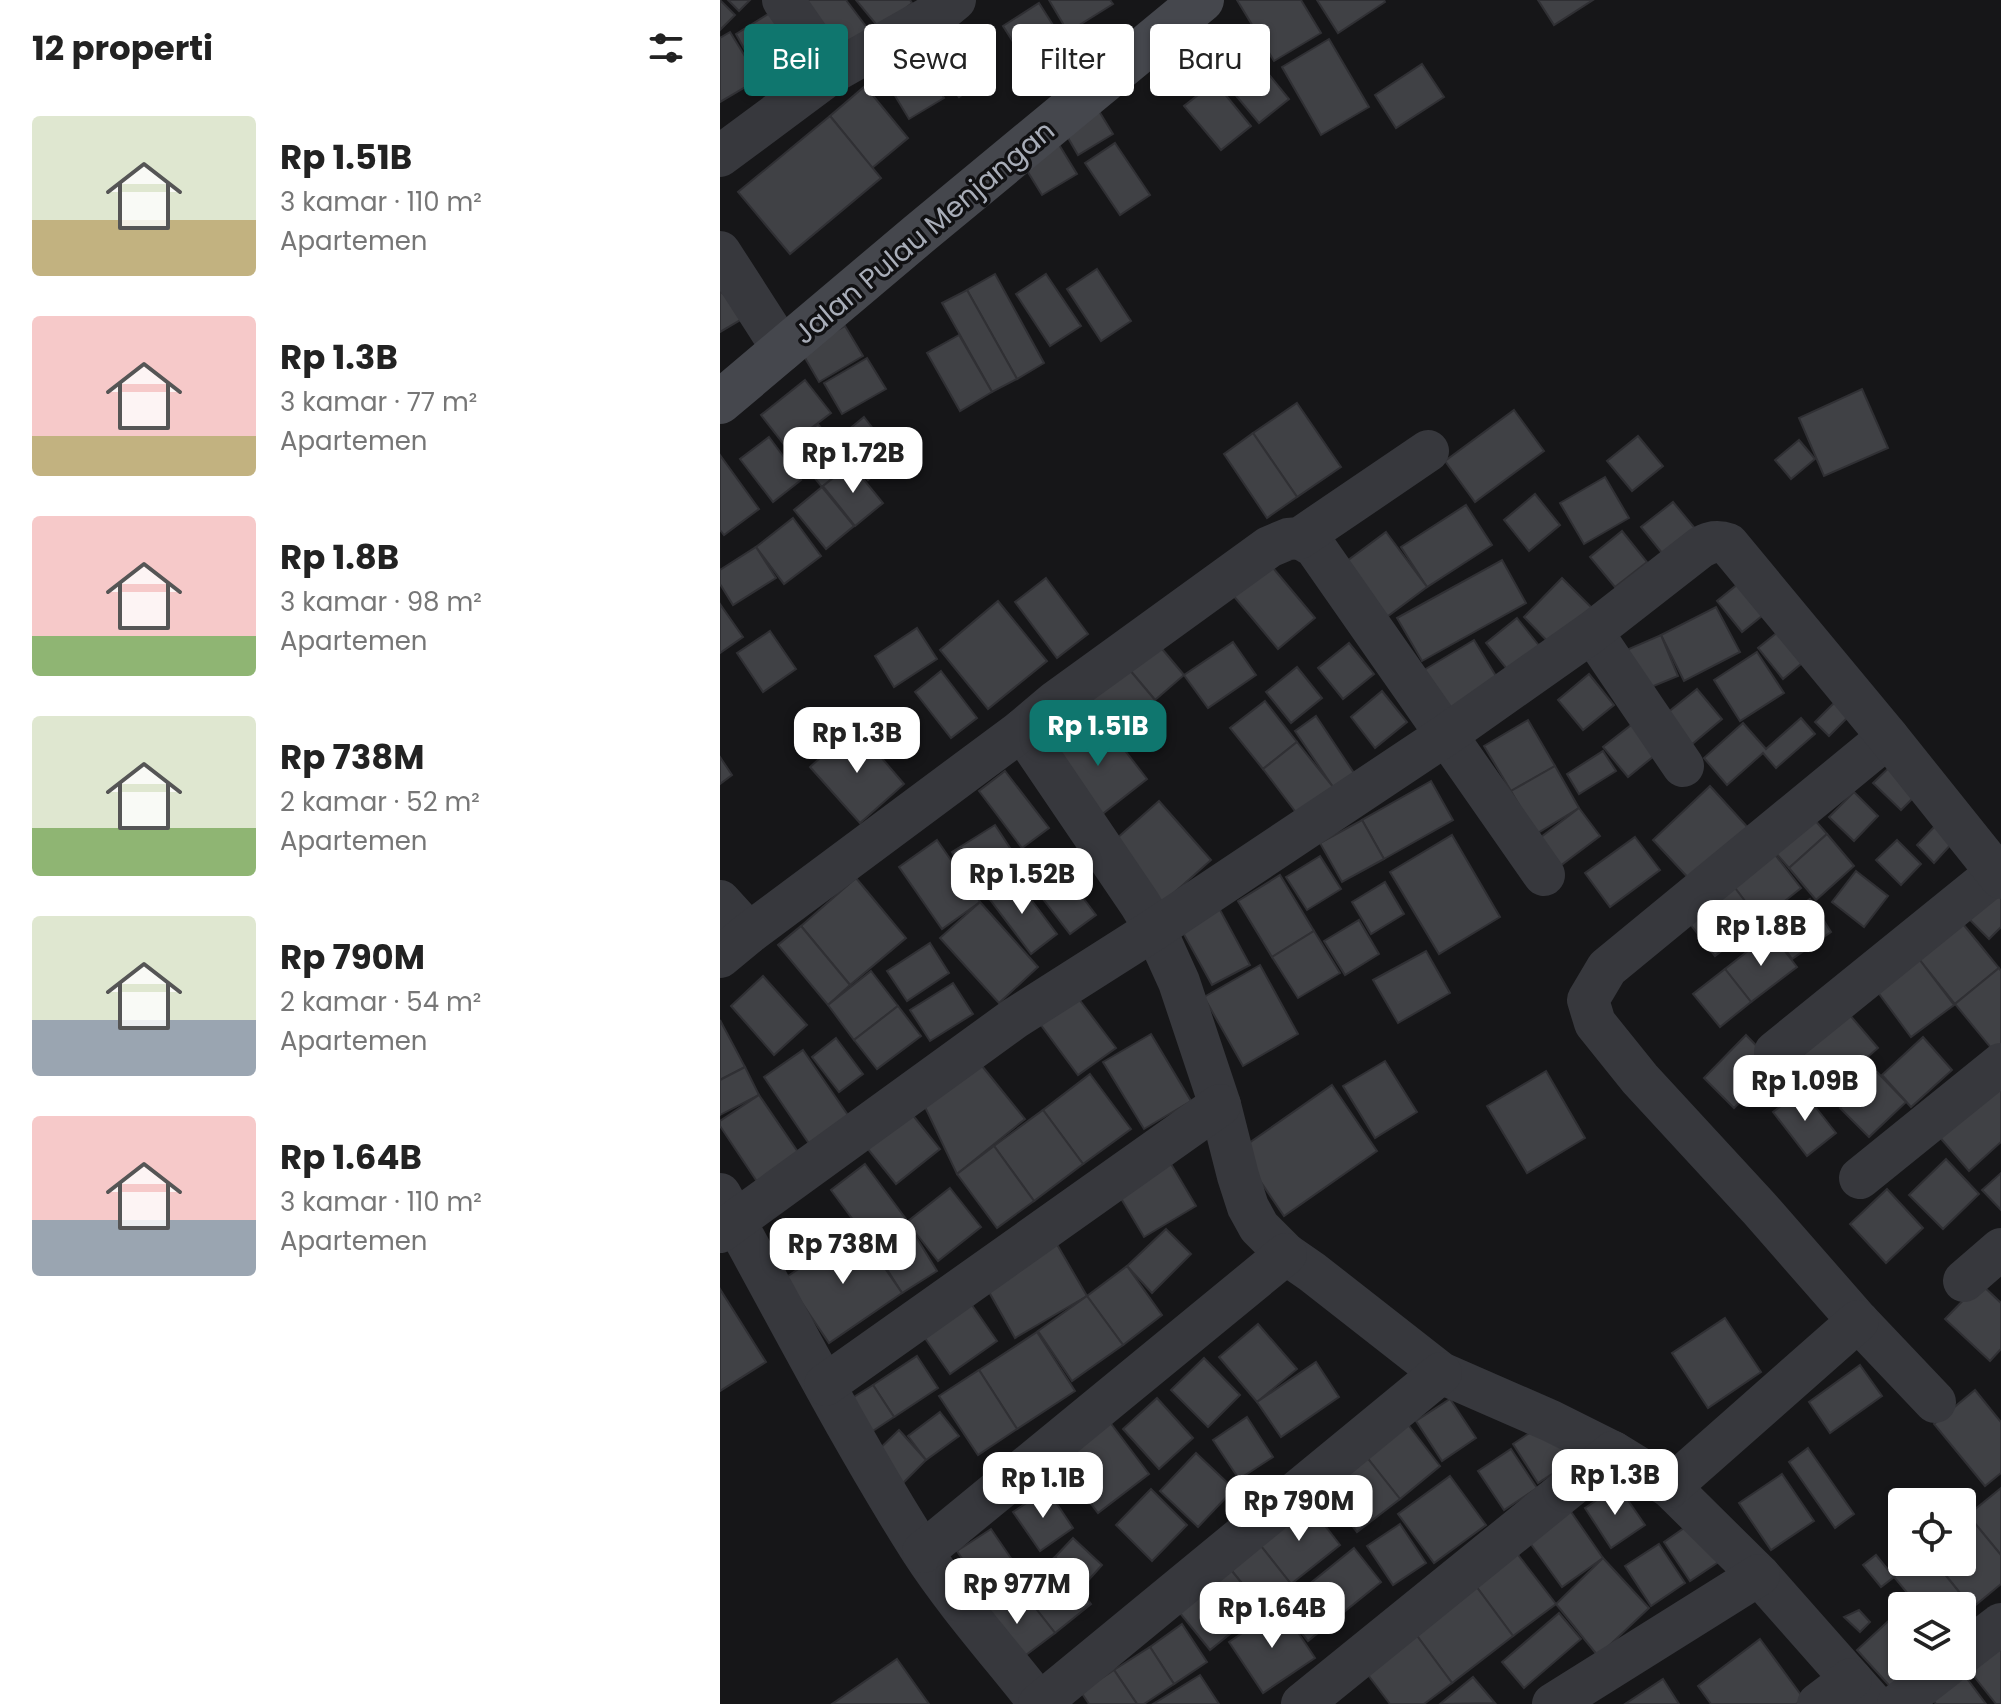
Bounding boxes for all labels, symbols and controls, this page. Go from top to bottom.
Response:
text: 12 properti [32,24,213,72]
chip: Beli [744,24,848,96]
chip: Sewa [864,24,996,96]
chip: Filter [1012,24,1134,96]
chip: Baru [1150,24,1270,96]
icon: filters [644,26,688,70]
street label: Jalan Pulau Menjangan [786,112,1063,353]
text: Rp 1.51B [280,133,412,181]
icon: home [96,148,192,244]
text: 3 kamar · 110 m² [280,184,482,220]
text: Apartemen [280,223,428,259]
text: Rp 1.3B [280,333,398,381]
icon: home [96,348,192,444]
text: 3 kamar · 77 m² [280,384,477,420]
text: Apartemen [280,423,428,459]
pin: Rp 1.72B [770,427,936,495]
text: Rp 1.72B [801,435,905,471]
text: Rp 1.8B [280,533,399,581]
icon: home [96,548,192,644]
text: 3 kamar · 98 m² [280,584,482,620]
text: Apartemen [280,623,428,659]
pin: Rp 1.51B [1015,700,1181,768]
pin: Rp 1.3B [783,707,931,775]
text: Rp 1.51B [1047,708,1149,744]
text: Rp 1.3B [812,715,902,751]
text: Rp 738M [280,733,424,781]
icon: home [96,748,192,844]
text: 2 kamar · 52 m² [280,784,480,820]
text: Apartemen [280,823,428,859]
pin: Rp 1.52B [939,848,1105,916]
text: Rp 1.52B [969,856,1075,892]
pin: Rp 1.8B [1687,900,1835,968]
text: Rp 1.8B [1715,908,1807,944]
text: Rp 790M [280,933,425,981]
icon: home [96,948,192,1044]
text: 2 kamar · 54 m² [280,984,481,1020]
text: Apartemen [280,1023,428,1059]
pin: Rp 1.09B [1722,1055,1888,1123]
text: Rp 1.09B [1751,1063,1859,1099]
text: Rp 1.64B [280,1133,422,1181]
icon: home [96,1148,192,1244]
text: 3 kamar · 110 m² [280,1184,482,1220]
pin: Rp 738M [769,1218,917,1286]
text: Apartemen [280,1223,428,1259]
text: Rp 738M [788,1226,898,1262]
pin: Rp 1.3B [1541,1449,1689,1517]
pin: Rp 1.1B [969,1452,1117,1520]
text: Rp 1.3B [1570,1457,1660,1493]
text: Rp 1.1B [1001,1460,1085,1496]
pin: Rp 790M [1225,1475,1373,1543]
text: Rp 790M [1244,1483,1354,1519]
map controls [1888,1488,1976,1680]
button: locate [1888,1488,1976,1576]
pin: Rp 977M [943,1558,1091,1626]
text: Rp 977M [963,1566,1071,1602]
pin: Rp 1.64B [1189,1582,1355,1650]
text: Rp 1.64B [1218,1590,1326,1626]
button: layers [1888,1592,1976,1680]

